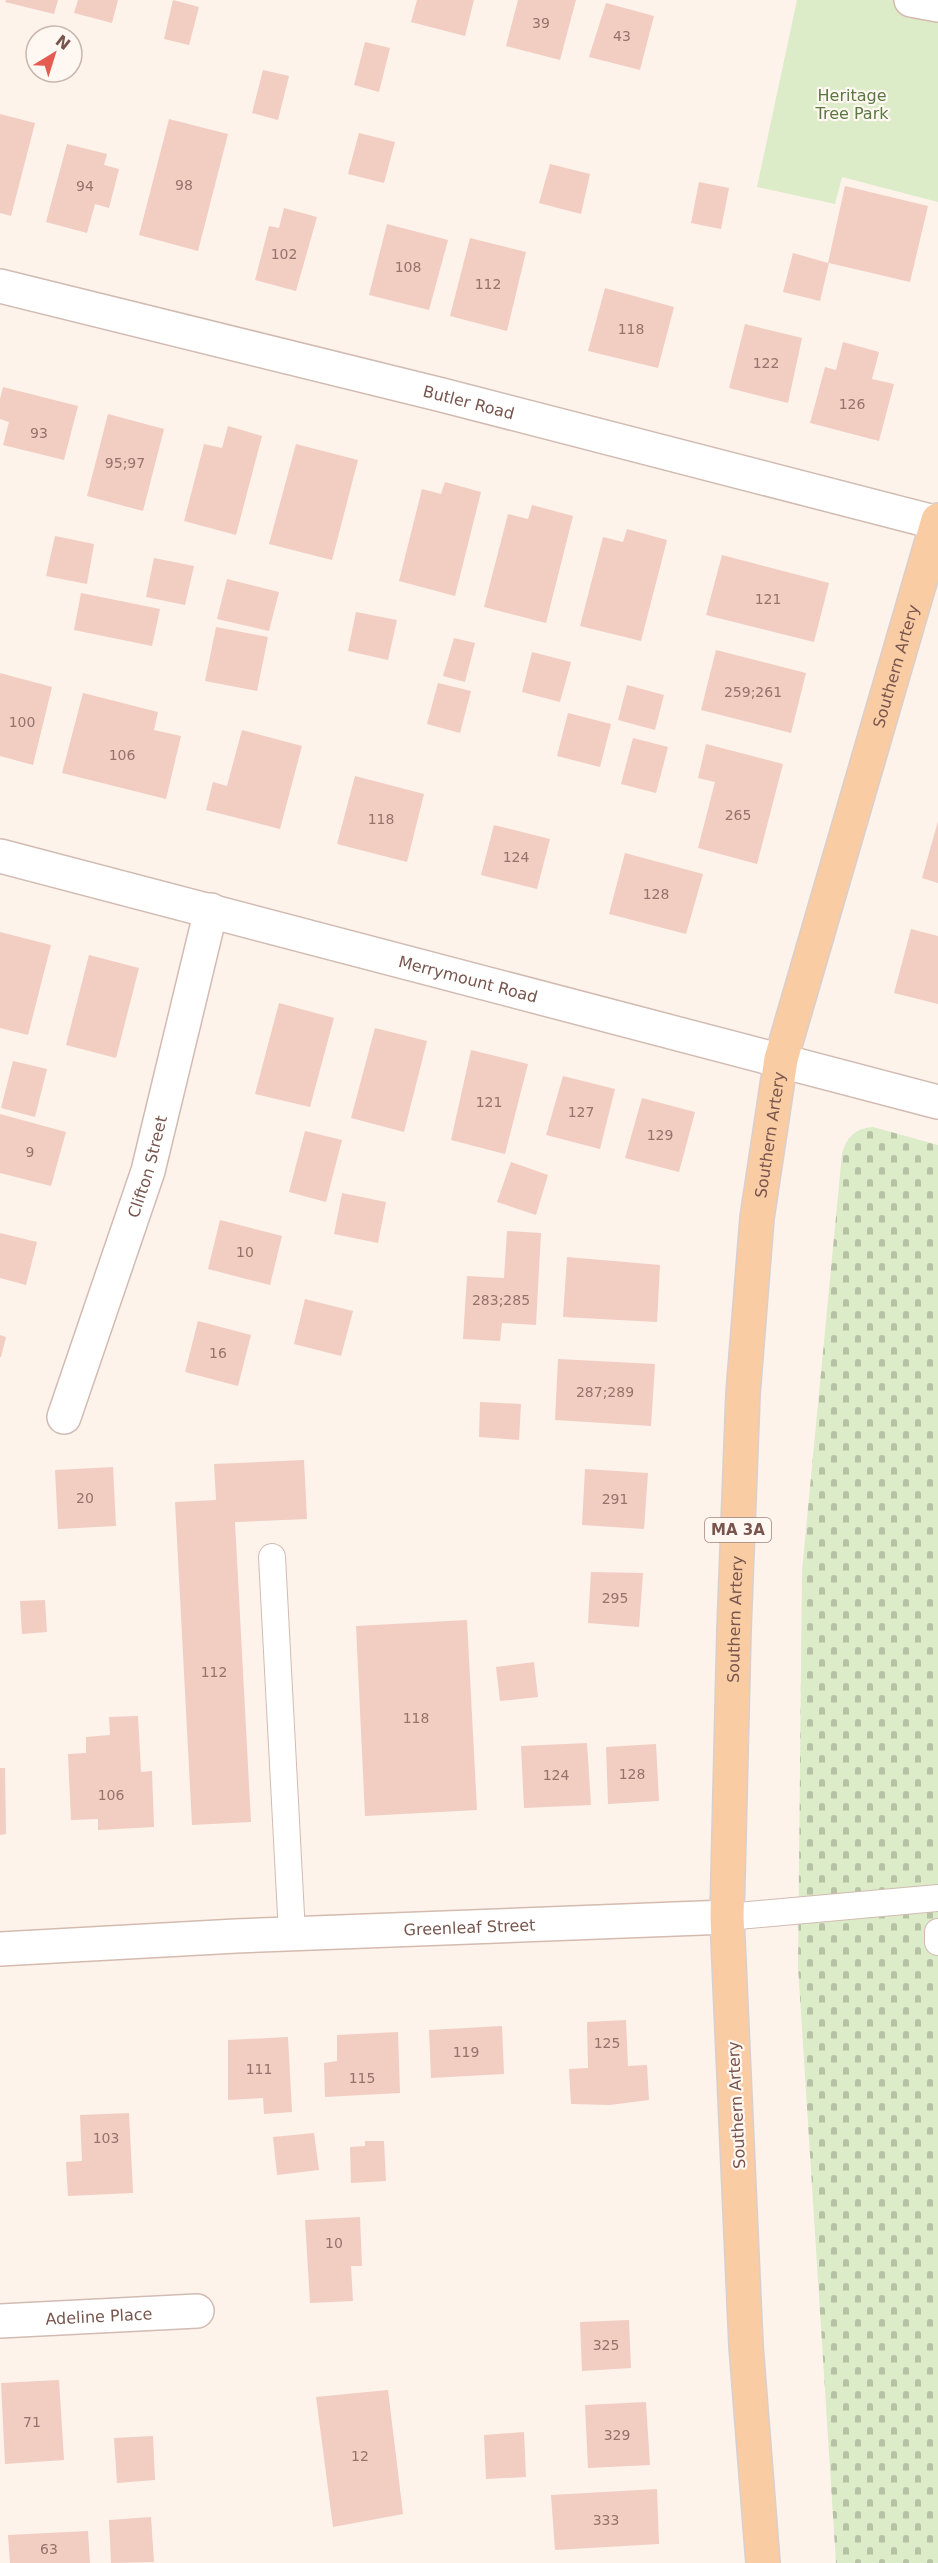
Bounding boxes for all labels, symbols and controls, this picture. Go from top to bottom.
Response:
house number: 39 [532,15,550,31]
north arrow [24,24,84,84]
house number: 43 [613,28,631,44]
text: N [52,31,74,54]
park label: Heritage Tree Park [815,86,889,123]
house number: 98 [175,177,193,193]
house number: 94 [76,178,94,194]
house number: 102 [271,246,297,262]
house number: 108 [395,259,421,275]
house number: 112 [475,276,501,292]
house number: 118 [618,321,644,337]
house number: 122 [753,355,779,371]
street label: Butler Road [421,382,516,423]
house number: 126 [839,396,865,412]
house number: 93 [30,425,48,441]
house number: 95;97 [105,455,145,471]
house number: 121 [755,591,781,607]
street label: Southern Artery [869,602,923,730]
house number: 259;261 [724,684,782,700]
house number: 100 [9,714,35,730]
house number: 106 [109,747,135,763]
house number: 265 [725,807,751,823]
house number: 118 [368,811,394,827]
house number: 124 [503,849,529,865]
house number: 128 [643,886,669,902]
street label: Merrymount Road [396,952,540,1007]
street label: Southern Artery [751,1070,789,1199]
house number: 121 [476,1094,502,1110]
house number: 127 [568,1104,594,1120]
street label: Clifton Street [124,1114,171,1220]
house number: 129 [647,1127,673,1143]
house number: 9 [26,1144,34,1160]
house number: 10 [236,1244,254,1260]
house number: 283;285 [472,1292,530,1308]
house number: 16 [209,1345,227,1361]
house number: 287;289 [576,1384,634,1400]
house number: 20 [76,1490,94,1506]
house number: 291 [602,1491,628,1507]
road number: MA 3A [705,1518,771,1542]
street label: Southern Artery [724,1555,747,1683]
house number: 295 [602,1590,628,1606]
house number: 112 [201,1664,227,1680]
house number: 118 [403,1710,429,1726]
house number: 128 [619,1766,645,1782]
house number: 124 [543,1767,569,1783]
house number: 106 [98,1787,124,1803]
street label: Greenleaf Street [403,1915,536,1940]
house number: 125 [594,2035,620,2051]
street label: Southern Artery [724,2041,749,2169]
house number: 119 [453,2044,479,2060]
house number: 111 [246,2061,272,2077]
house number: 115 [349,2070,375,2086]
house number: 103 [93,2130,119,2146]
house number: 10 [325,2235,343,2251]
street label: Adeline Place [45,2304,153,2329]
house number: 325 [593,2337,619,2353]
house number: 71 [23,2414,41,2430]
house number: 329 [604,2427,630,2443]
house number: 12 [351,2448,369,2464]
house number: 333 [593,2512,619,2528]
house number: 63 [40,2541,58,2557]

